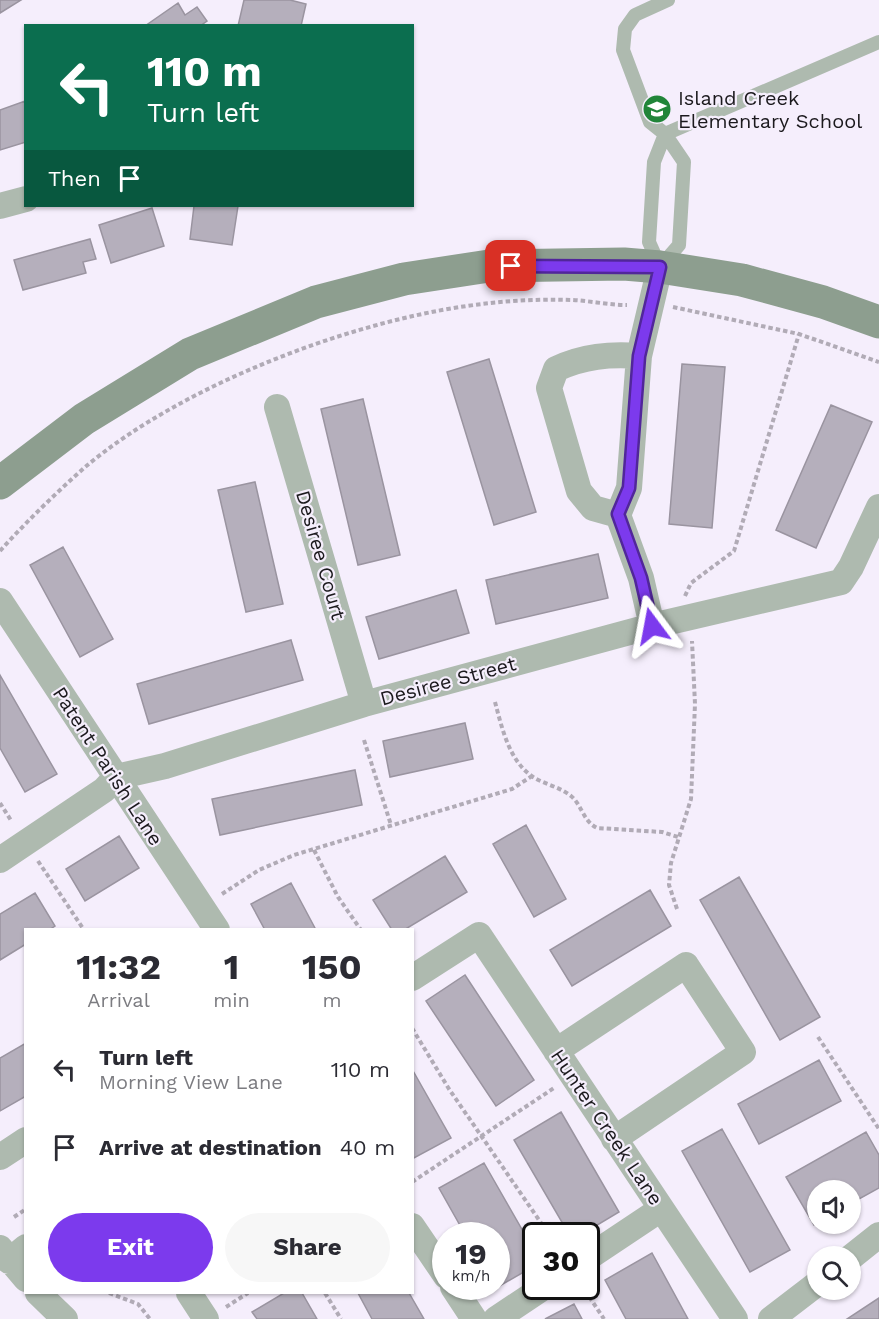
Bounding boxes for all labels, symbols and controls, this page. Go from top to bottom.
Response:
text: 110 m [147,47,262,96]
icon: left [48,48,126,126]
place label: Island Creek Elementary School [678,86,862,133]
school or university icon: Island Creek Elementary School [641,93,673,125]
text: Turn left [147,97,259,129]
icon: arrive [113,162,146,195]
text: Then [48,166,101,191]
pin [485,240,536,291]
icon: arrive [494,249,527,282]
street label: Desiree Court [291,487,351,623]
position arrow [620,594,684,658]
street label: Desiree Street [377,651,519,711]
street label: Patent Parish Lane [48,682,168,850]
text: 11:32 [76,946,161,988]
text: 1 [224,946,239,988]
text: 150 [302,946,362,988]
text: Arrival [87,988,150,1012]
text: min [213,988,250,1012]
text: m [322,988,341,1012]
street label: Hunter Creek Lane [546,1044,668,1210]
text: Turn left [99,1045,193,1070]
icon: left [48,1053,81,1086]
text: 110 m [331,1057,390,1082]
text: Morning View Lane [99,1070,283,1094]
icon: arrive [48,1131,81,1164]
text: Arrive at destination [99,1135,322,1160]
text: 40 m [340,1135,395,1160]
map controls [807,1180,861,1300]
button: sound [807,1180,861,1234]
button: Exit [48,1213,213,1282]
button: Share [225,1213,390,1282]
speed limit sign: 30 [522,1222,600,1300]
text: 19 [455,1236,487,1271]
button: search [807,1246,861,1300]
text: km/h [452,1267,490,1285]

